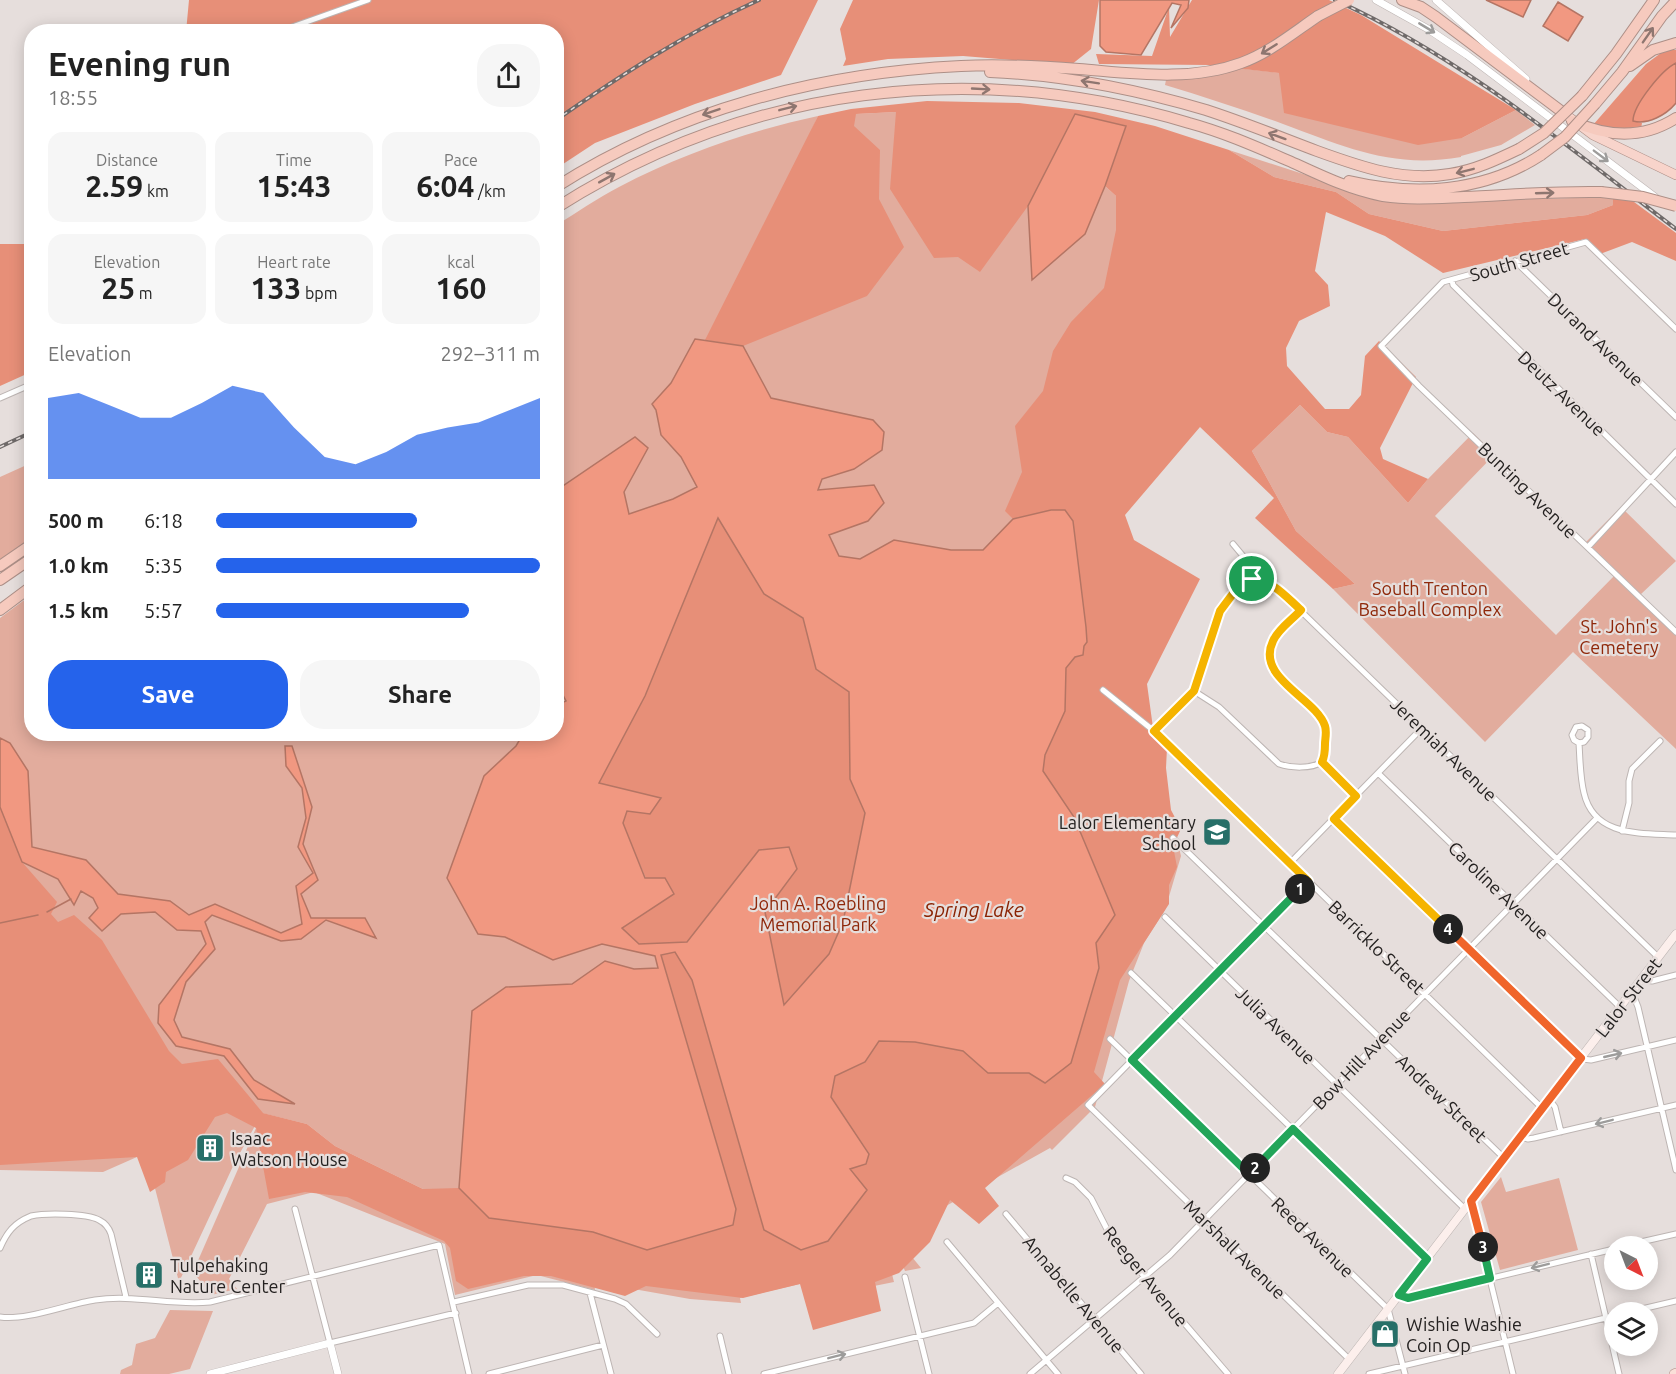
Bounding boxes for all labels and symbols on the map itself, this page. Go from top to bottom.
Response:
one-way arrow [1418,23,1435,35]
one-way arrow [1642,28,1654,44]
one-way arrow [1261,42,1278,55]
one-way arrow [1080,76,1100,87]
one-way arrow [971,84,991,95]
one-way arrow [778,102,797,114]
one-way arrow [703,108,721,119]
one-way arrow [1268,130,1287,141]
one-way arrow [1592,150,1608,163]
one-way arrow [1455,165,1474,177]
one-way arrow [597,172,615,183]
one-way arrow [1534,188,1554,199]
street label: South Street [1467,237,1571,285]
street label: Durand Avenue [1544,289,1648,389]
street label: Deutz Avenue [1514,347,1610,439]
street label: Bunting Avenue [1475,438,1581,542]
pin [1226,553,1277,604]
park label: South Trenton Baseball Complex [1358,578,1502,619]
park label: St. John's Cemetery [1579,616,1659,657]
street label: Jeremiah Avenue [1387,693,1501,805]
place label: Lalor Elementary School [1059,812,1196,853]
school or university icon: Lalor Elementary School [1201,816,1233,848]
street label: Caroline Avenue [1445,837,1553,943]
pin: 1 [1285,874,1315,904]
park label: John A. Roebling Memorial Park [750,893,886,934]
street label: Barricklo Street [1325,896,1429,998]
water label: Spring Lake [923,898,1024,921]
pin: 4 [1433,914,1463,944]
street label: Lalor Street [1591,953,1665,1041]
street label: Julia Avenue [1232,982,1320,1068]
street label: Bow Hill Avenue [1308,1005,1414,1113]
one-way arrow [1604,1048,1623,1060]
street label: Andrew Street [1393,1050,1491,1146]
one-way arrow [1595,1116,1614,1128]
place label: Isaac Watson House [231,1128,347,1169]
building icon: Isaac Watson House [194,1132,226,1164]
pin: 2 [1240,1153,1270,1183]
street label: Reed Avenue [1268,1193,1358,1281]
street label: Marshall Avenue [1180,1196,1290,1302]
street label: Reeger Avenue [1100,1222,1192,1330]
street label: Annabelle Avenue [1019,1232,1129,1356]
pin: 3 [1468,1232,1498,1262]
north arrow [1604,1236,1658,1290]
place label: Tulpehaking Nature Center [170,1255,286,1296]
building icon: Tulpehaking Nature Center [133,1259,165,1291]
one-way arrow [1531,1261,1550,1273]
place label: Wishie Washie Coin Op [1406,1314,1522,1355]
shop icon: Wishie Washie Coin Op [1369,1318,1401,1350]
one-way arrow [827,1350,846,1362]

